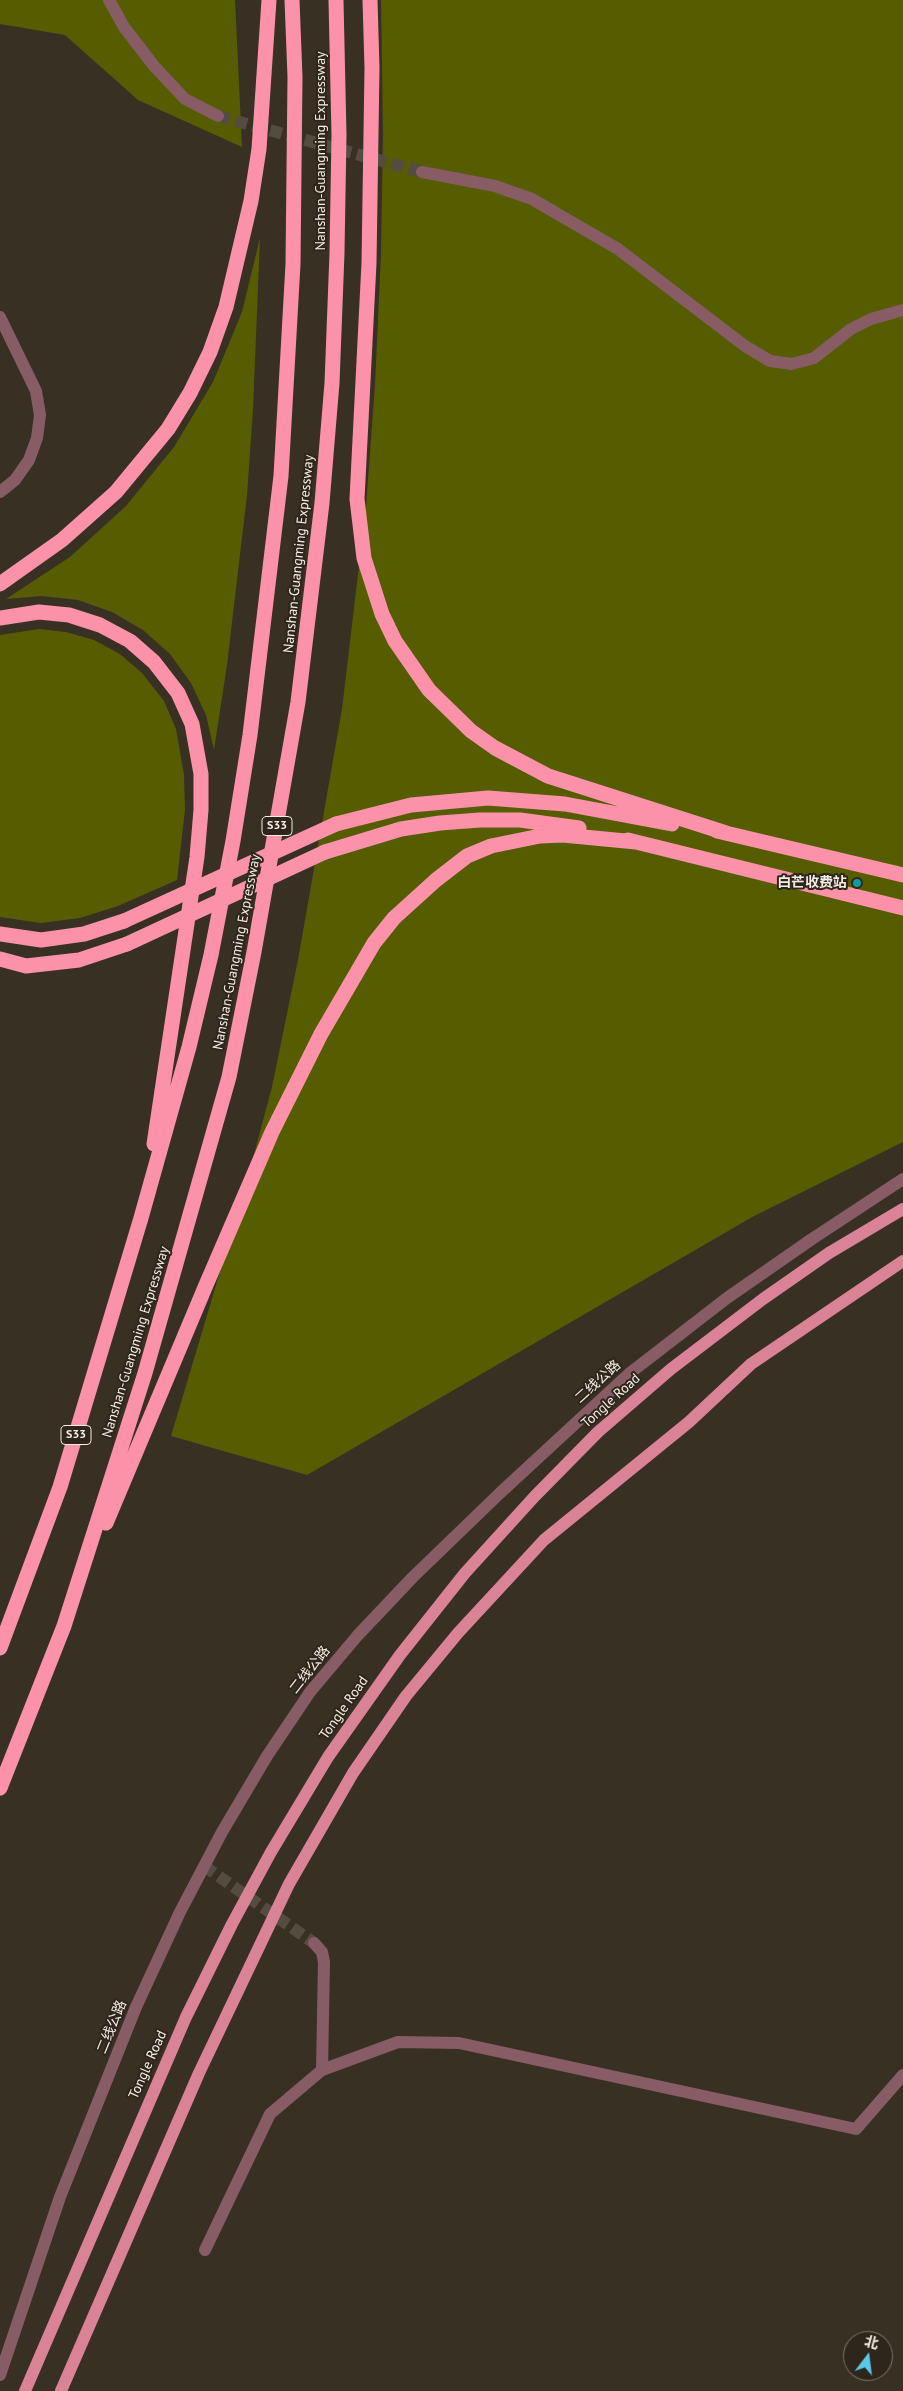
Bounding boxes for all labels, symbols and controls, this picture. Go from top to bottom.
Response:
street label: Nanshan-Guangming Expressway [313,51,329,251]
street label: Nanshan-Guangming Expressway [280,454,318,654]
road number: S33 [262,816,292,836]
street label: Nanshan-Guangming Expressway [210,853,264,1051]
place label: 白芒收费站 [777,875,847,891]
marker: 白芒收费站 [851,877,863,889]
street label: Nanshan-Guangming Expressway [99,1244,173,1440]
street label: 二线公路 [572,1357,624,1407]
street label: Tongle Road [578,1370,644,1432]
road number: S33 [61,1426,91,1444]
street label: 二线公路 [286,1643,334,1697]
street label: Tongle Road [316,1673,372,1743]
street label: 二线公路 [94,1998,130,2056]
street label: Tongle Road [125,2028,171,2102]
north arrow [843,2331,893,2381]
text: 北 [863,2332,881,2353]

